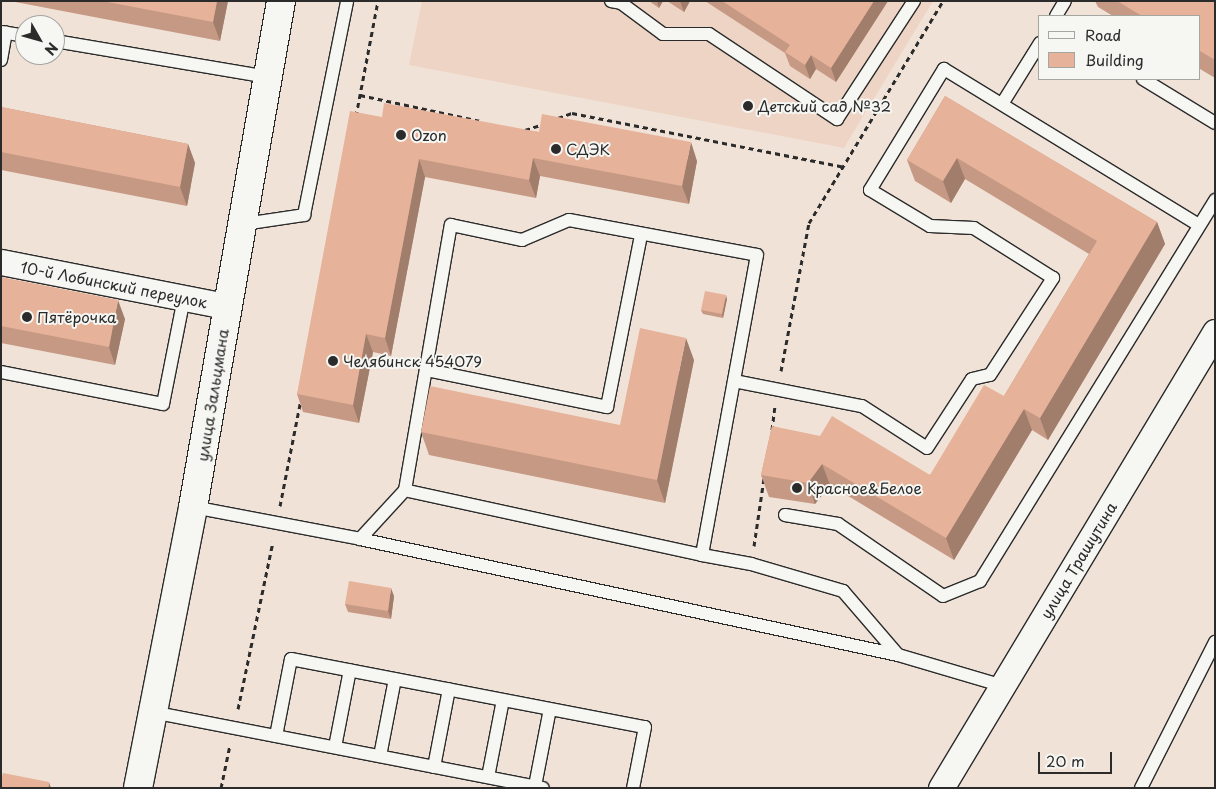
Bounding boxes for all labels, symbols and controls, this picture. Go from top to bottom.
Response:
north arrow [15,15,65,65]
legend [1038,15,1201,80]
text: Road [1085,23,1121,46]
text: N [40,38,63,60]
text: Building [1085,48,1144,71]
place label: Детский сад №32 [758,97,892,115]
marker: Детский сад №32 [742,100,754,112]
place label: Ozon [411,126,447,144]
marker: Ozon [395,129,407,141]
place label: СДЭК [566,140,610,158]
marker: СДЭК [550,143,562,155]
street label: 10-й Лобинский переулок [19,257,209,311]
place label: Пятёрочка [37,308,116,326]
marker: Пятёрочка [21,311,33,323]
street label: улица Зальцмана [193,327,231,463]
place label: Челябинск 454079 [343,352,482,370]
marker: Челябинск 454079 [327,355,339,367]
place label: Красное&Белое [807,479,922,497]
marker: Красное&Белое [791,482,803,494]
street label: улица Трашутина [1036,498,1120,622]
scale bar [1041,742,1115,774]
text: 20 m [1046,749,1085,772]

